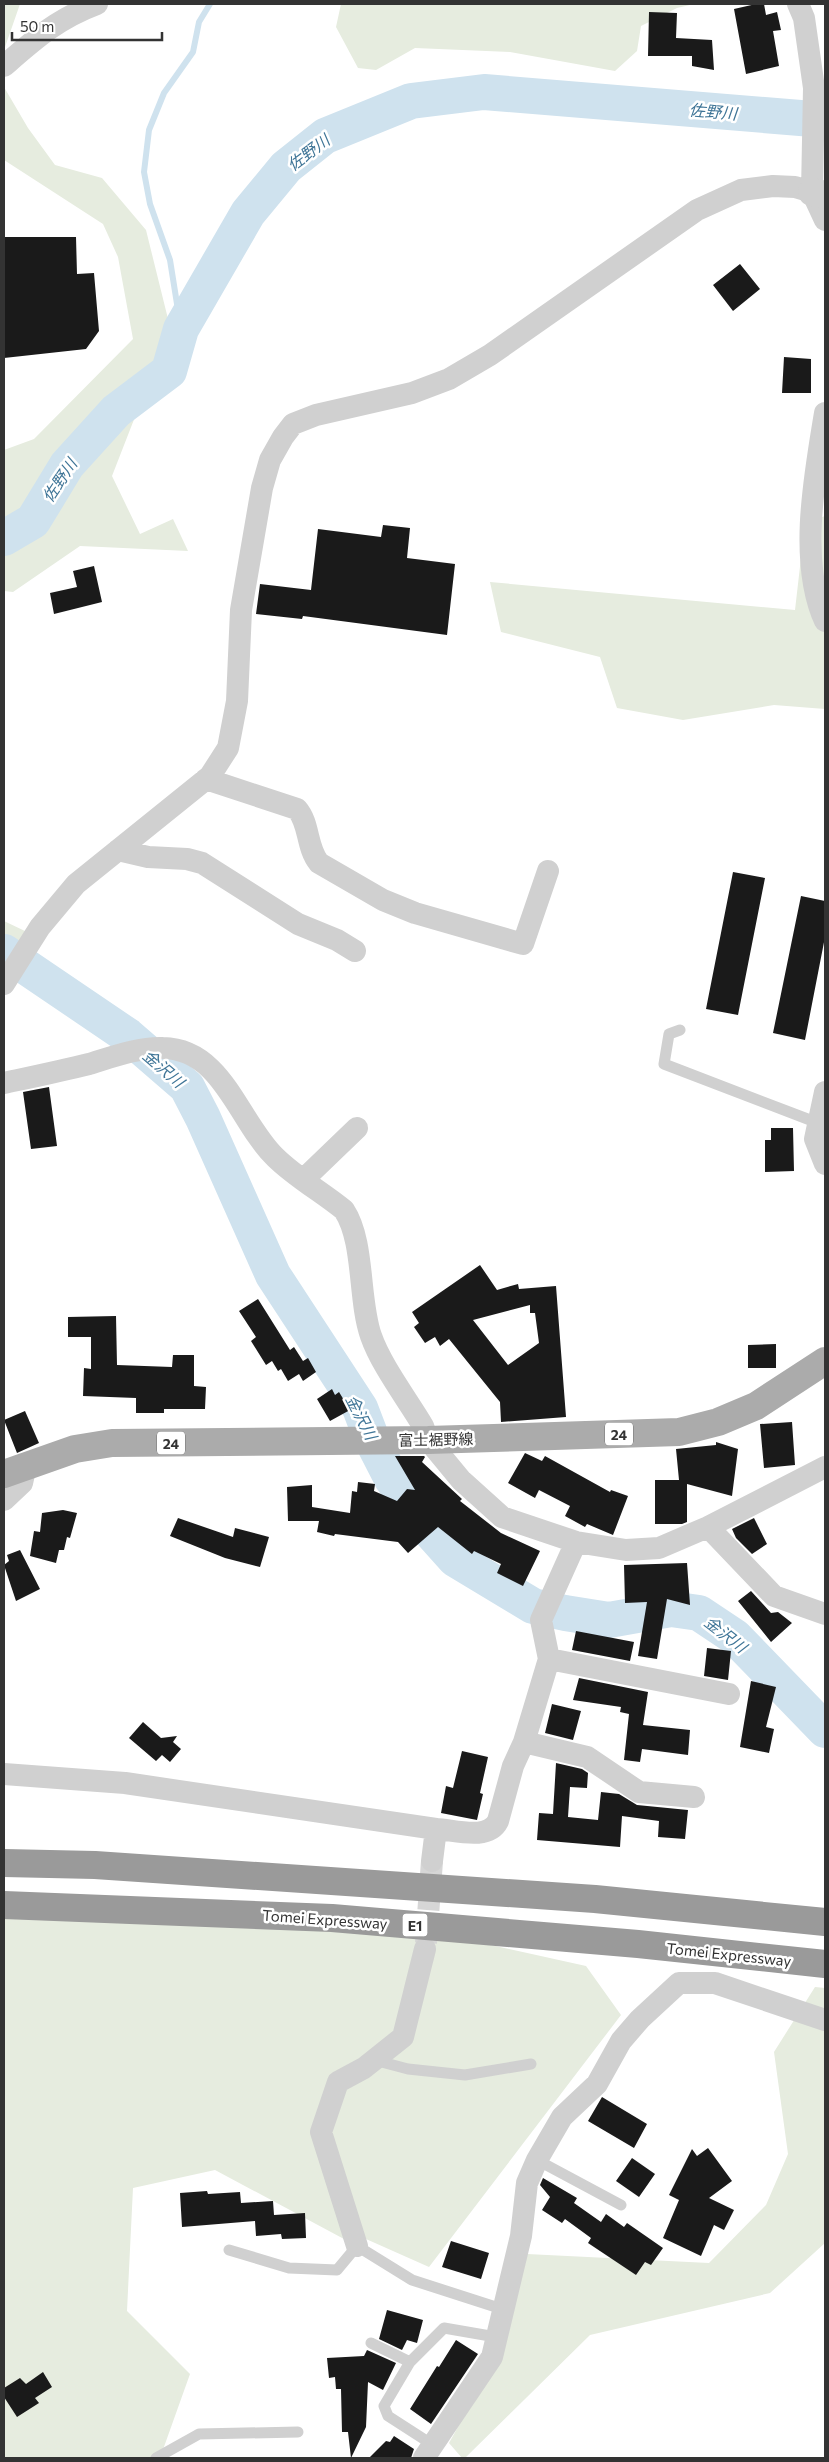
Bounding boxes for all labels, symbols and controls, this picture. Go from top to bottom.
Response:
scale bar [12,10,162,42]
text: 50 m [20,17,54,35]
water label: 佐野川 [688,99,740,123]
water label: 佐野川 [283,129,334,174]
water label: 佐野川 [38,453,81,505]
water label: 金沢川 [140,1045,190,1092]
water label: 金沢川 [343,1391,382,1444]
road number: 24 [605,1422,633,1446]
street label: 富士裾野線 [398,1429,474,1449]
road number: 24 [157,1432,185,1455]
water label: 金沢川 [701,1612,752,1657]
street label: Tomei Expressway [262,1906,388,1932]
road number: E1 [402,1914,428,1936]
street label: Tomei Expressway [666,1938,792,1970]

